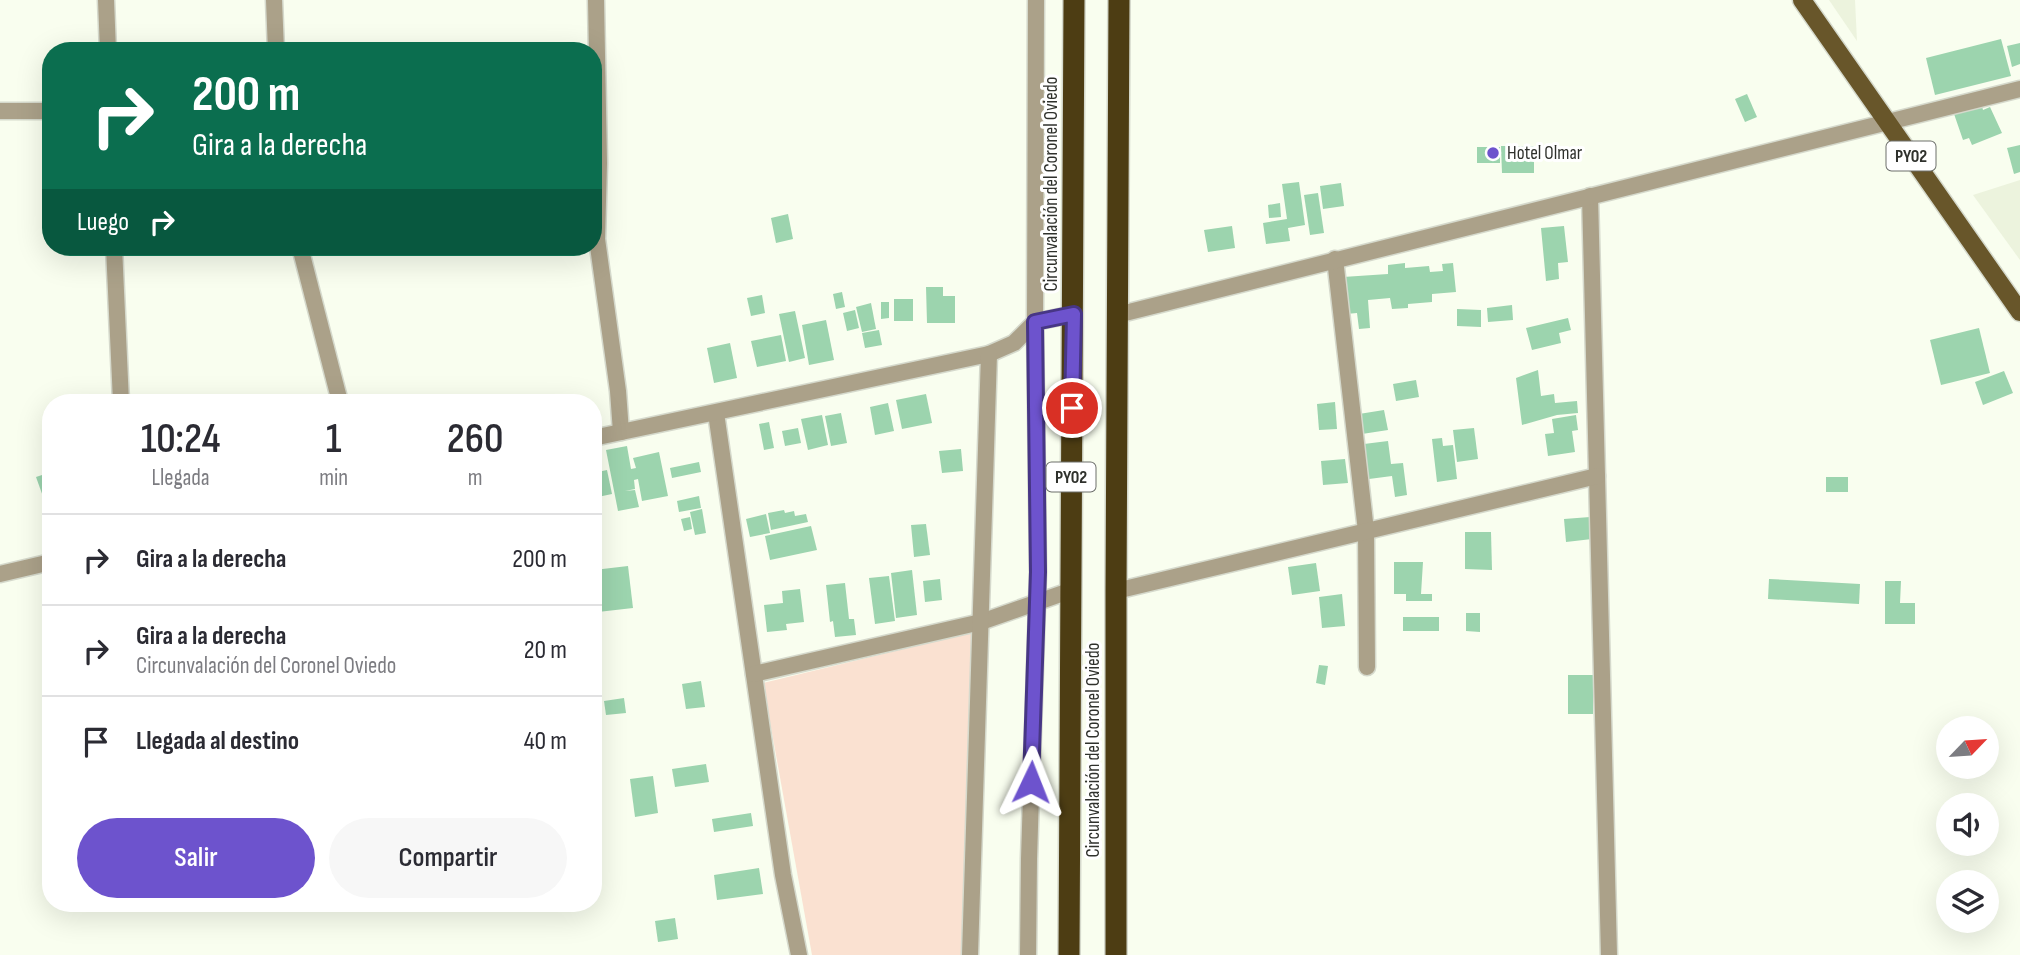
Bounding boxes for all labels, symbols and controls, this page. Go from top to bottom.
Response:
text: 200 m [192,66,300,125]
icon: right [77,70,168,161]
street label: Circunvalación del Coronel Oviedo [1040,76,1063,292]
text: Gira a la derecha [192,126,367,165]
road number: PY02 [1886,141,1936,170]
place label: Hotel Olmar [1507,142,1583,165]
marker: Hotel Olmar [1485,145,1501,161]
icon: right [143,203,181,241]
text: Luego [77,207,129,238]
pin [1042,378,1102,438]
icon: arrive [1053,389,1091,427]
text: 10:24 [141,414,221,465]
text: 1 [326,414,342,465]
text: 260 [447,414,503,465]
road number: PY02 [1046,462,1096,491]
text: Llegada [151,464,210,492]
text: min [319,464,348,492]
text: m [468,464,482,492]
icon: right [77,541,115,579]
text: Gira a la derecha [136,544,286,575]
text: 200 m [512,544,567,575]
text: Gira a la derecha [136,621,286,652]
icon: right [77,632,115,670]
text: 20 m [524,635,567,666]
street label: Circunvalación del Coronel Oviedo [1082,642,1105,858]
text: Circunvalación del Coronel Oviedo [136,652,396,680]
north arrow [1936,716,1998,779]
map controls [1936,716,1999,933]
icon: arrive [77,723,115,761]
text: Llegada al destino [136,726,299,757]
text: 40 m [524,726,567,757]
position arrow [994,745,1068,819]
button: sound [1936,793,1999,856]
button: Salir [77,818,315,898]
button: Compartir [329,818,567,898]
button: layers [1936,870,1999,933]

